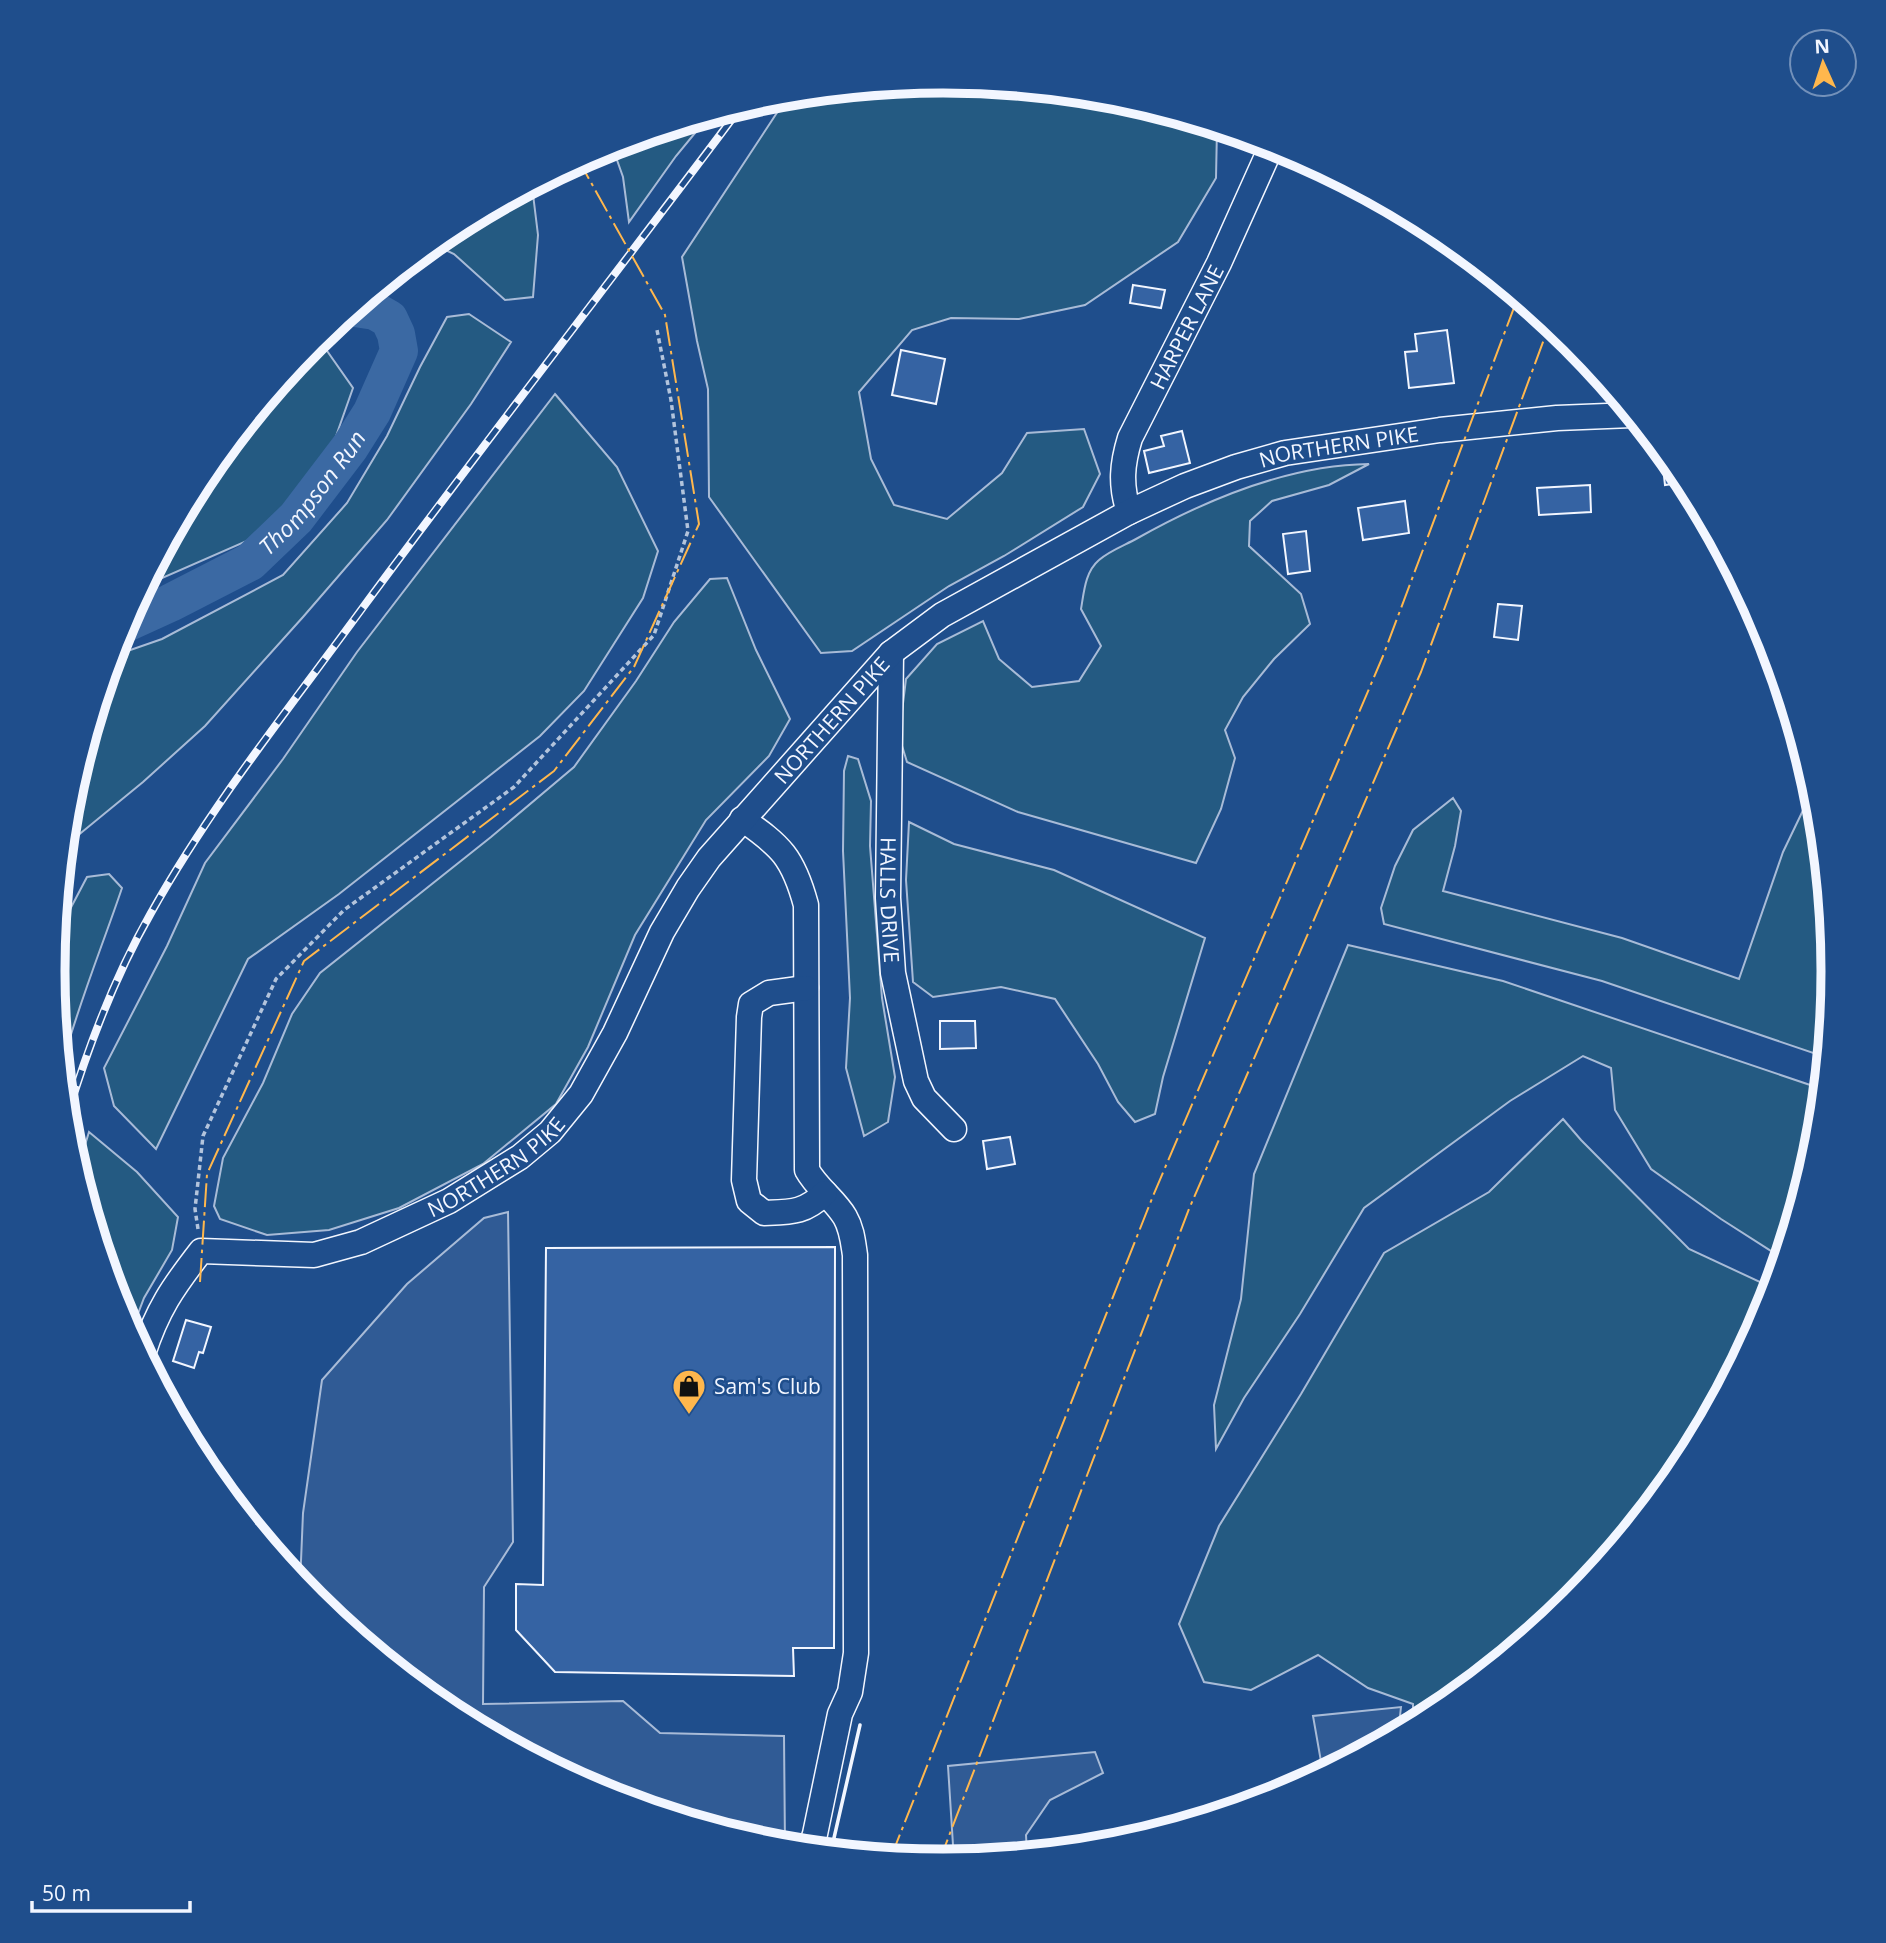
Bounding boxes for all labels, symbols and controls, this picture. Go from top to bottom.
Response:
north arrow [1788,28,1858,98]
text: N [1814,33,1831,59]
street label: HARPER LANE [1143,260,1230,394]
street label: NORTHERN PIKE [1256,419,1420,474]
water label: Thompson Run [251,424,373,562]
street label: NORTHERN PIKE [768,650,895,790]
street label: HALLS DRIVE [874,837,906,964]
street label: NORTHERN PIKE [423,1111,571,1223]
shop icon: Sam's Club [670,1367,708,1416]
place label: Sam's Club [714,1372,821,1400]
scale bar [32,1870,189,1914]
text: 50 m [42,1879,91,1907]

